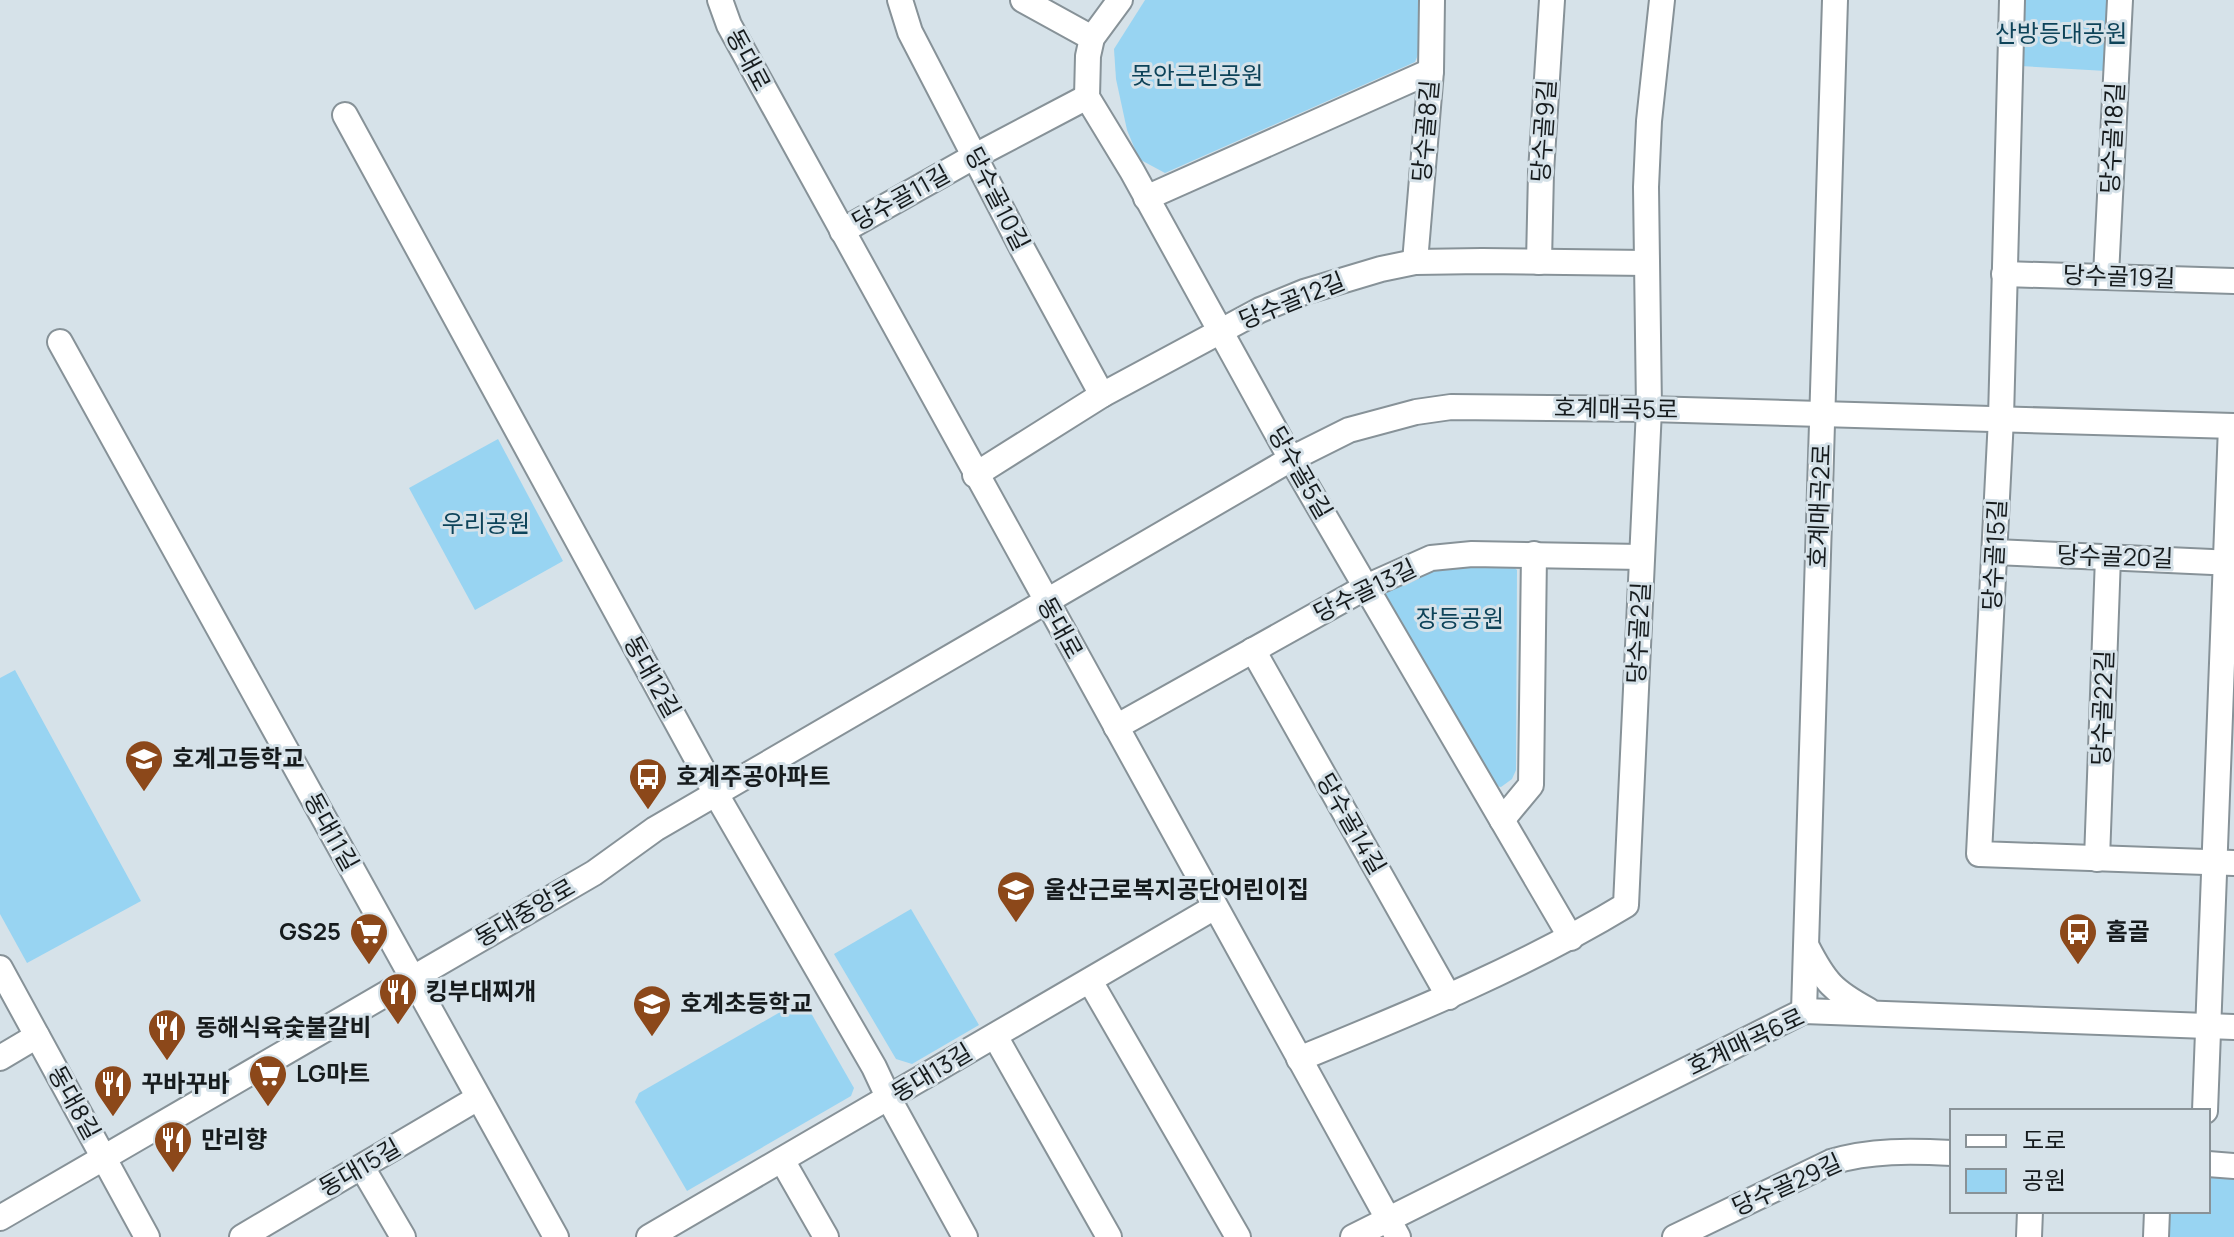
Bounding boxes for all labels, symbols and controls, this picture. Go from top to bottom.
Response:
park label: 산방등대공원 [1995,16,2127,49]
street label: 동대로 [719,22,779,96]
park label: 못안근린공원 [1131,58,1263,91]
street label: 당수골8길 [1404,78,1445,183]
street label: 당수골9길 [1522,78,1563,184]
street label: 당수골18길 [2092,81,2131,195]
street label: 당수골10길 [958,141,1039,256]
street label: 당수골11길 [845,156,955,237]
street label: 당수골19길 [2062,257,2176,294]
street label: 당수골12길 [1234,263,1349,336]
street label: 호계매곡5로 [1554,390,1678,425]
street label: 당수골5길 [1261,420,1341,525]
street label: 호계매곡2로 [1800,443,1837,569]
street label: 당수골15길 [1974,498,2013,611]
park label: 우리공원 [442,506,530,539]
street label: 당수골20길 [2056,537,2174,574]
street label: 당수골13길 [1307,551,1421,629]
street label: 당수골2길 [1618,581,1657,685]
street label: 동대로 [1031,590,1092,664]
park label: 장등공원 [1416,601,1504,634]
street label: 동대12길 [617,629,689,723]
street label: 당수골22길 [2083,650,2120,766]
school or university icon: 호계고등학교 [123,738,165,793]
place label: 호계고등학교 [172,741,304,774]
bus stop icon: 호계주공아파트 [627,756,669,811]
place label: 호계주공아파트 [676,759,831,792]
street label: 당수골14길 [1310,767,1395,880]
street label: 동대11길 [297,786,367,876]
school or university icon: 울산근로복지공단어린이집 [995,869,1037,924]
street label: 동대중앙로 [468,870,580,954]
place label: 울산근로복지공단어린이집 [1044,872,1309,905]
supermarket icon: GS25 [348,911,390,966]
bus stop icon: 홈골 [2057,911,2099,966]
place label: GS25 [279,914,341,947]
place label: 홈골 [2106,914,2150,947]
restaurant icon: 킹부대찌개 [377,971,419,1026]
place label: 킹부대찌개 [426,974,536,1007]
school or university icon: 호계초등학교 [631,983,673,1038]
place label: 호계초등학교 [680,986,812,1019]
street label: 호계매곡6로 [1682,999,1809,1082]
restaurant icon: 동해식육숯불갈비 [146,1007,188,1062]
place label: 동해식육숯불갈비 [195,1010,372,1043]
street label: 동대13길 [885,1035,978,1109]
supermarket icon: LG마트 [247,1053,289,1108]
place label: LG마트 [296,1056,370,1089]
street label: 동대8길 [41,1059,109,1145]
restaurant icon: 꾸바꾸바 [92,1063,134,1118]
place label: 꾸바꾸바 [141,1066,229,1099]
legend [1950,1109,2210,1213]
restaurant icon: 만리향 [152,1119,194,1174]
place label: 만리향 [201,1122,267,1155]
text: 도로 [2022,1123,2066,1156]
street label: 동대15길 [312,1130,406,1203]
street label: 당수골29길 [1726,1145,1847,1222]
text: 공원 [2022,1163,2066,1196]

